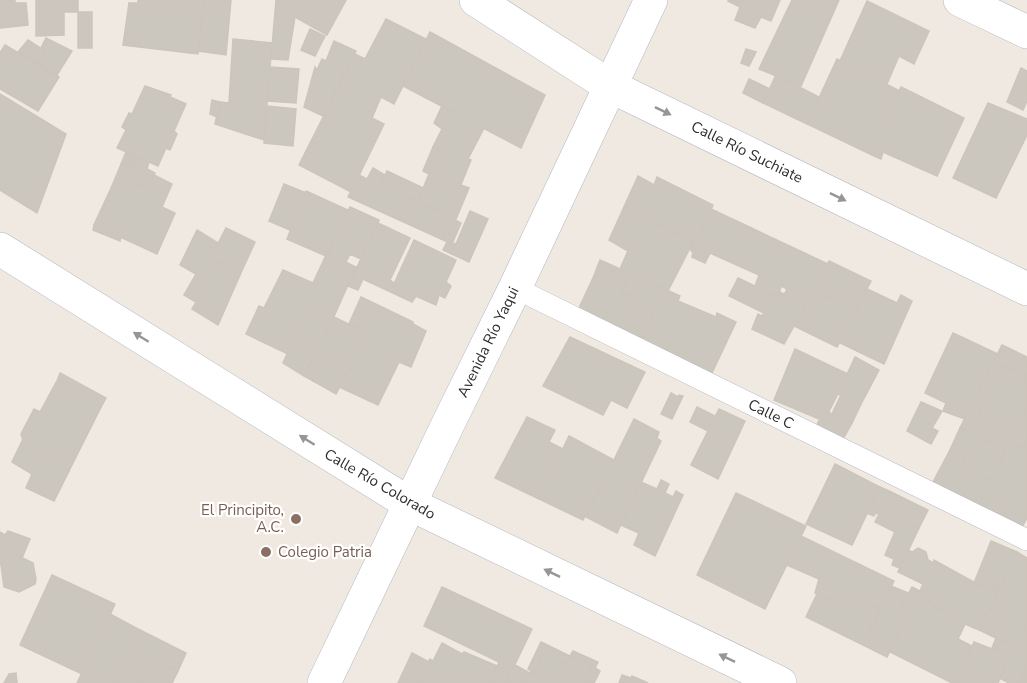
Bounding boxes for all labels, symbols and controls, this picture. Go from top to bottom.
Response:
one-way arrow [654,107,671,116]
street label: Calle Río Suchiate [688,116,806,188]
one-way arrow [829,192,846,201]
street label: Avenida Río Yaqui [453,283,523,401]
one-way arrow [133,331,149,342]
street label: Calle C [745,394,797,434]
one-way arrow [298,435,315,446]
street label: Calle Río Colorado [321,444,439,524]
place label: El Principito, A.C. [201,500,284,537]
marker: El Principito, A.C. [289,512,303,526]
place label: Colegio Patria [278,542,372,562]
marker: Colegio Patria [259,545,273,559]
one-way arrow [543,568,560,577]
one-way arrow [719,653,736,662]

